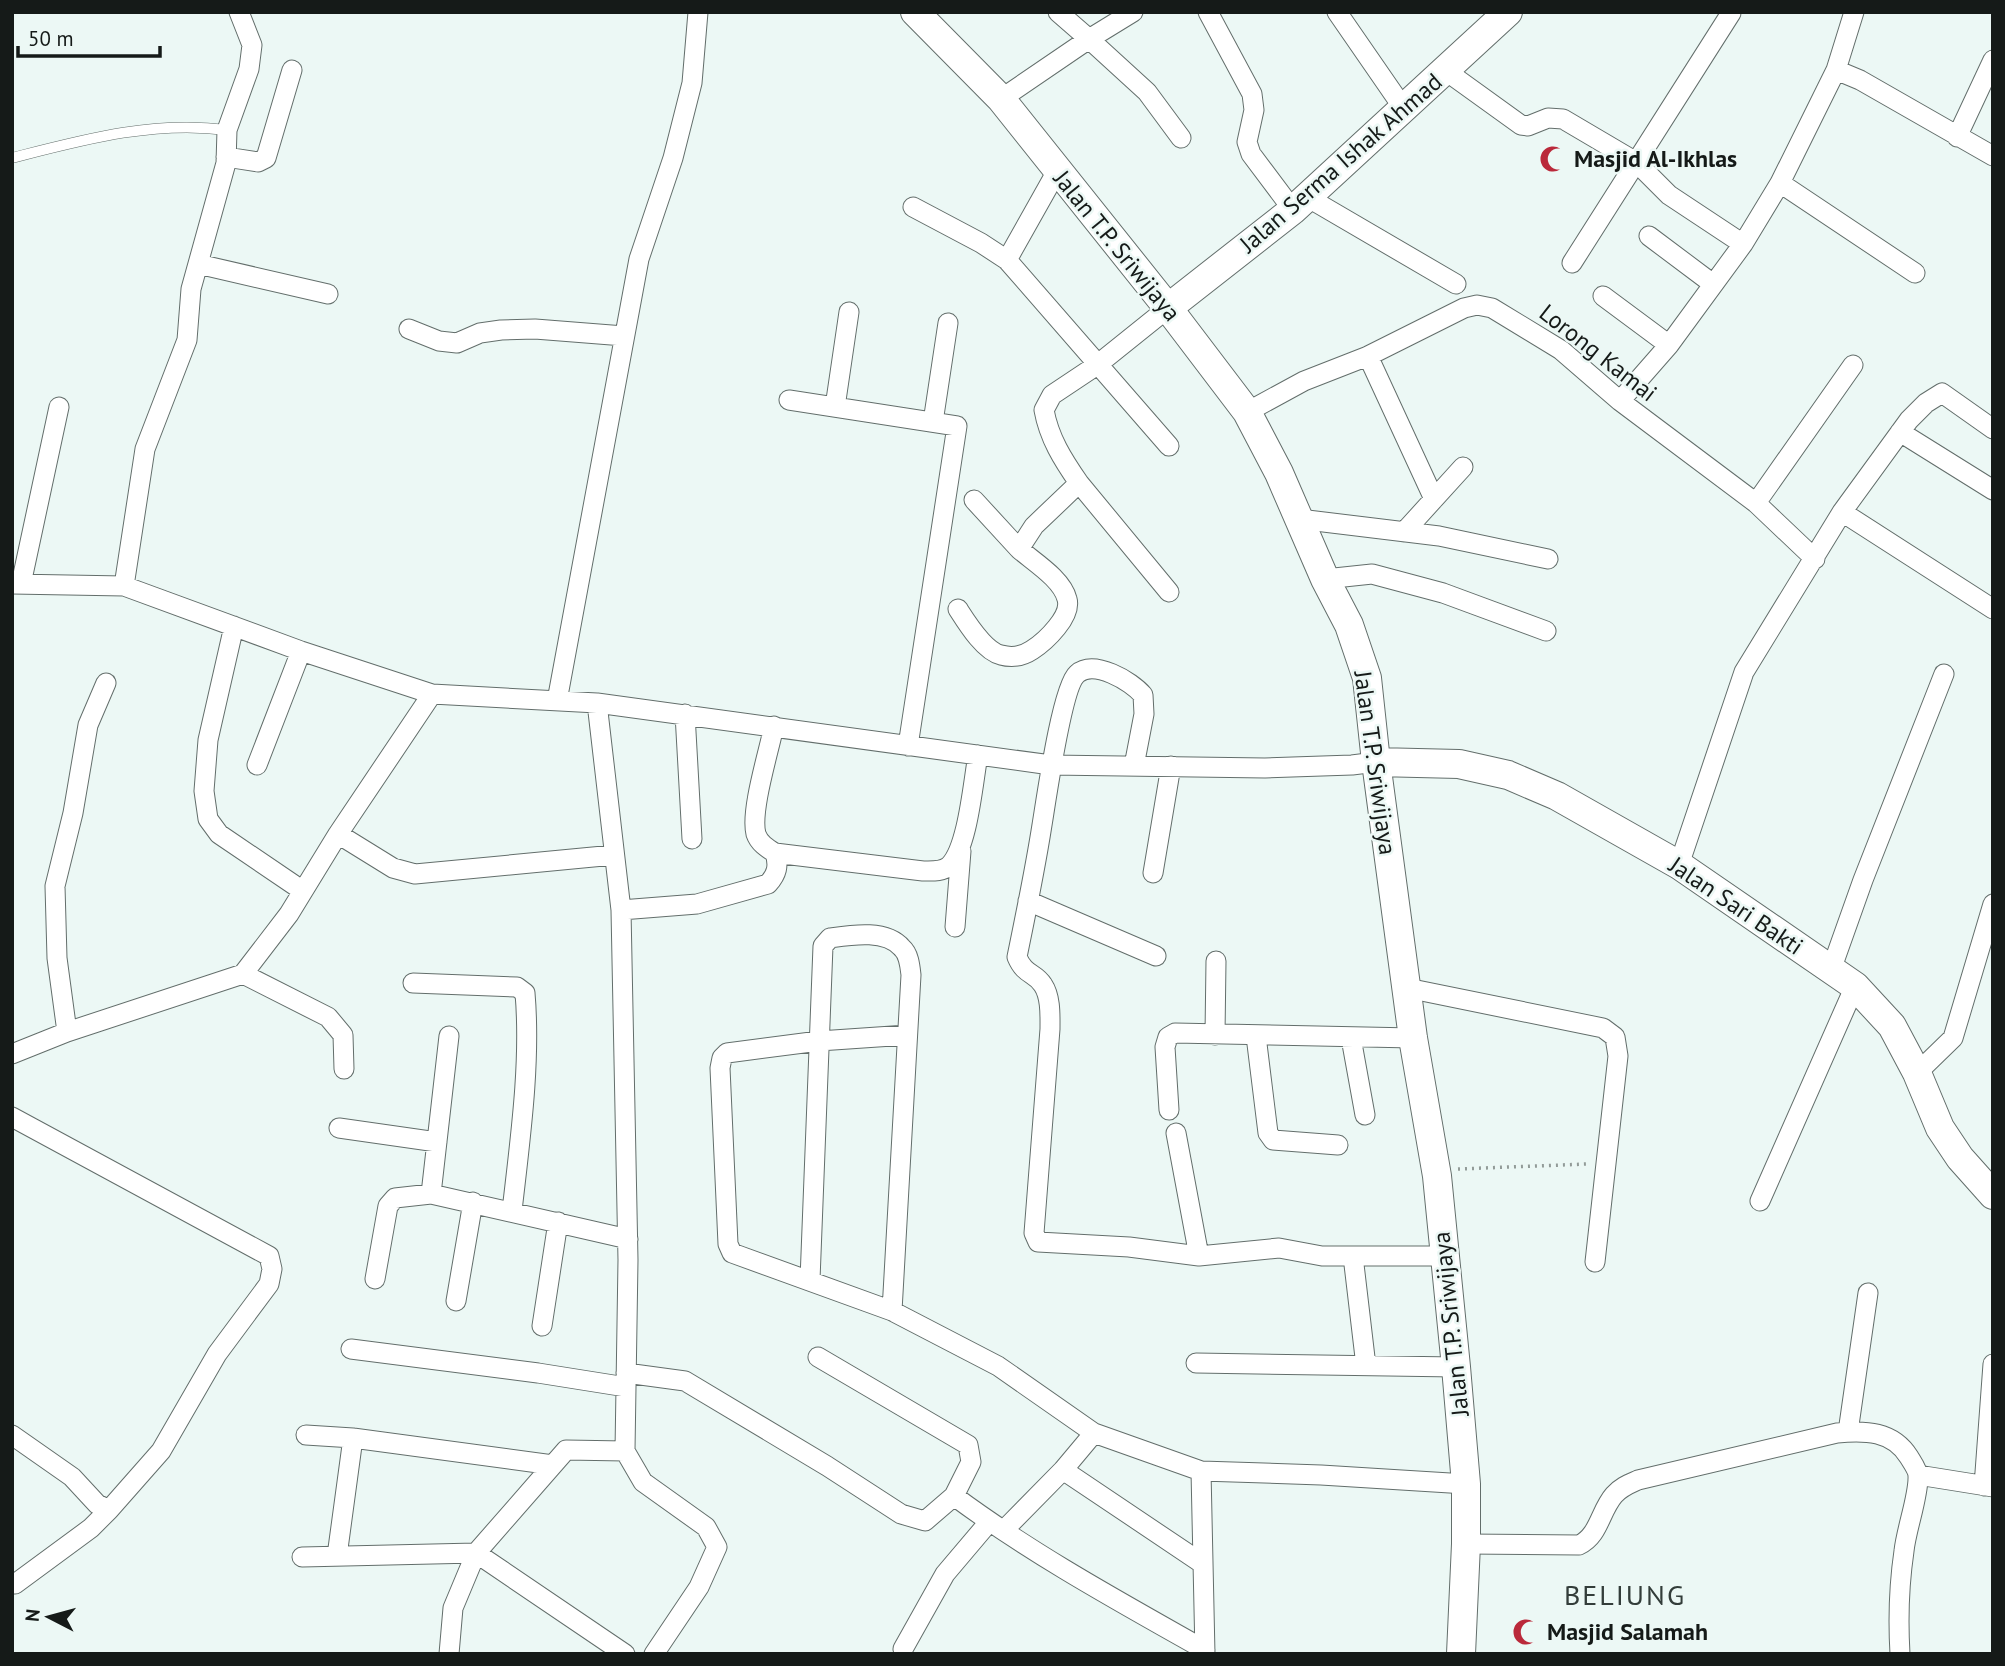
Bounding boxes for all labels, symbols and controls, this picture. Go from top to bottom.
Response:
scale bar [18,14,159,58]
text: 50 m [28,25,74,52]
street label: Jalan Serma Ishak Ahmad [1232,66,1448,260]
place label: Masjid Al-Ikhlas [1574,143,1737,174]
mosque icon: Masjid Al-Ikhlas [1538,144,1568,174]
street label: Jalan T.P. Sriwijaya [1046,163,1188,327]
street label: Lorong Kamai [1533,297,1663,408]
street label: Jalan T.P. Sriwijaya [1347,668,1404,857]
street label: Jalan Sari Bakti [1663,849,1809,962]
street label: Jalan T.P. Sriwijaya [1425,1230,1476,1419]
district label: BELIUNG [1564,1576,1686,1613]
north arrow [14,1582,84,1652]
text: N [20,1608,45,1623]
place label: Masjid Salamah [1547,1616,1708,1647]
mosque icon: Masjid Salamah [1511,1617,1541,1647]

